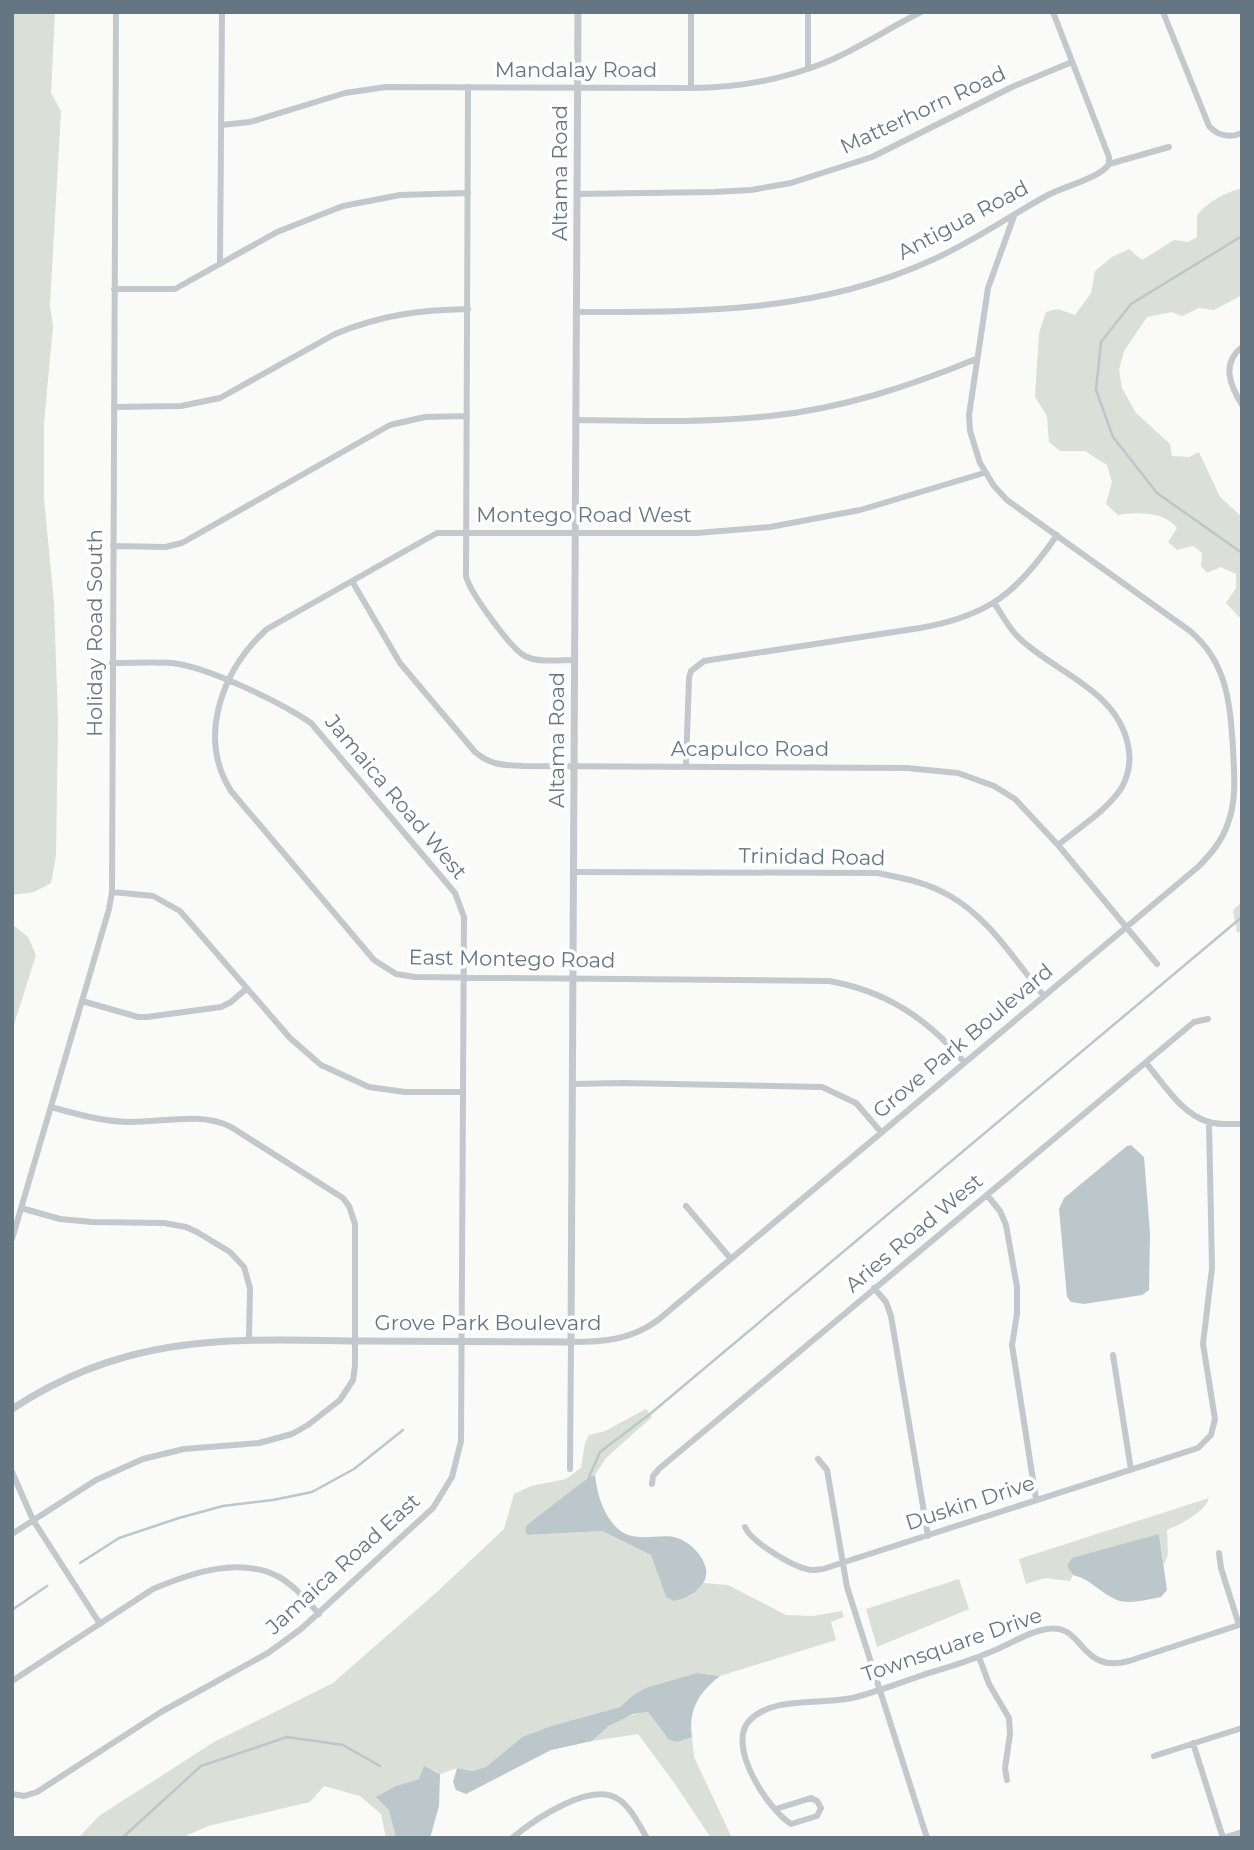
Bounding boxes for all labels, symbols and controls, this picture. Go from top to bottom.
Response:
street label: Mandalay Road [495,57,657,82]
street label: Matterhorn Road [836,60,1010,159]
street label: Altama Road [547,105,572,241]
street label: Antigua Road [893,175,1033,265]
street label: Montego Road West [476,502,692,527]
street label: Holiday Road South [82,529,107,737]
street label: Altama Road [544,672,569,808]
street label: Jamaica Road West [320,709,472,884]
street label: Acapulco Road [671,736,829,761]
street label: Trinidad Road [738,843,886,870]
street label: East Montego Road [408,944,616,973]
street label: Grove Park Boulevard [868,958,1058,1123]
street label: Aries Road West [840,1168,987,1297]
street label: Grove Park Boulevard [375,1310,601,1335]
street label: Duskin Drive [902,1470,1038,1535]
street label: Jamaica Road East [260,1488,425,1640]
street label: Townsquare Drive [859,1602,1045,1687]

